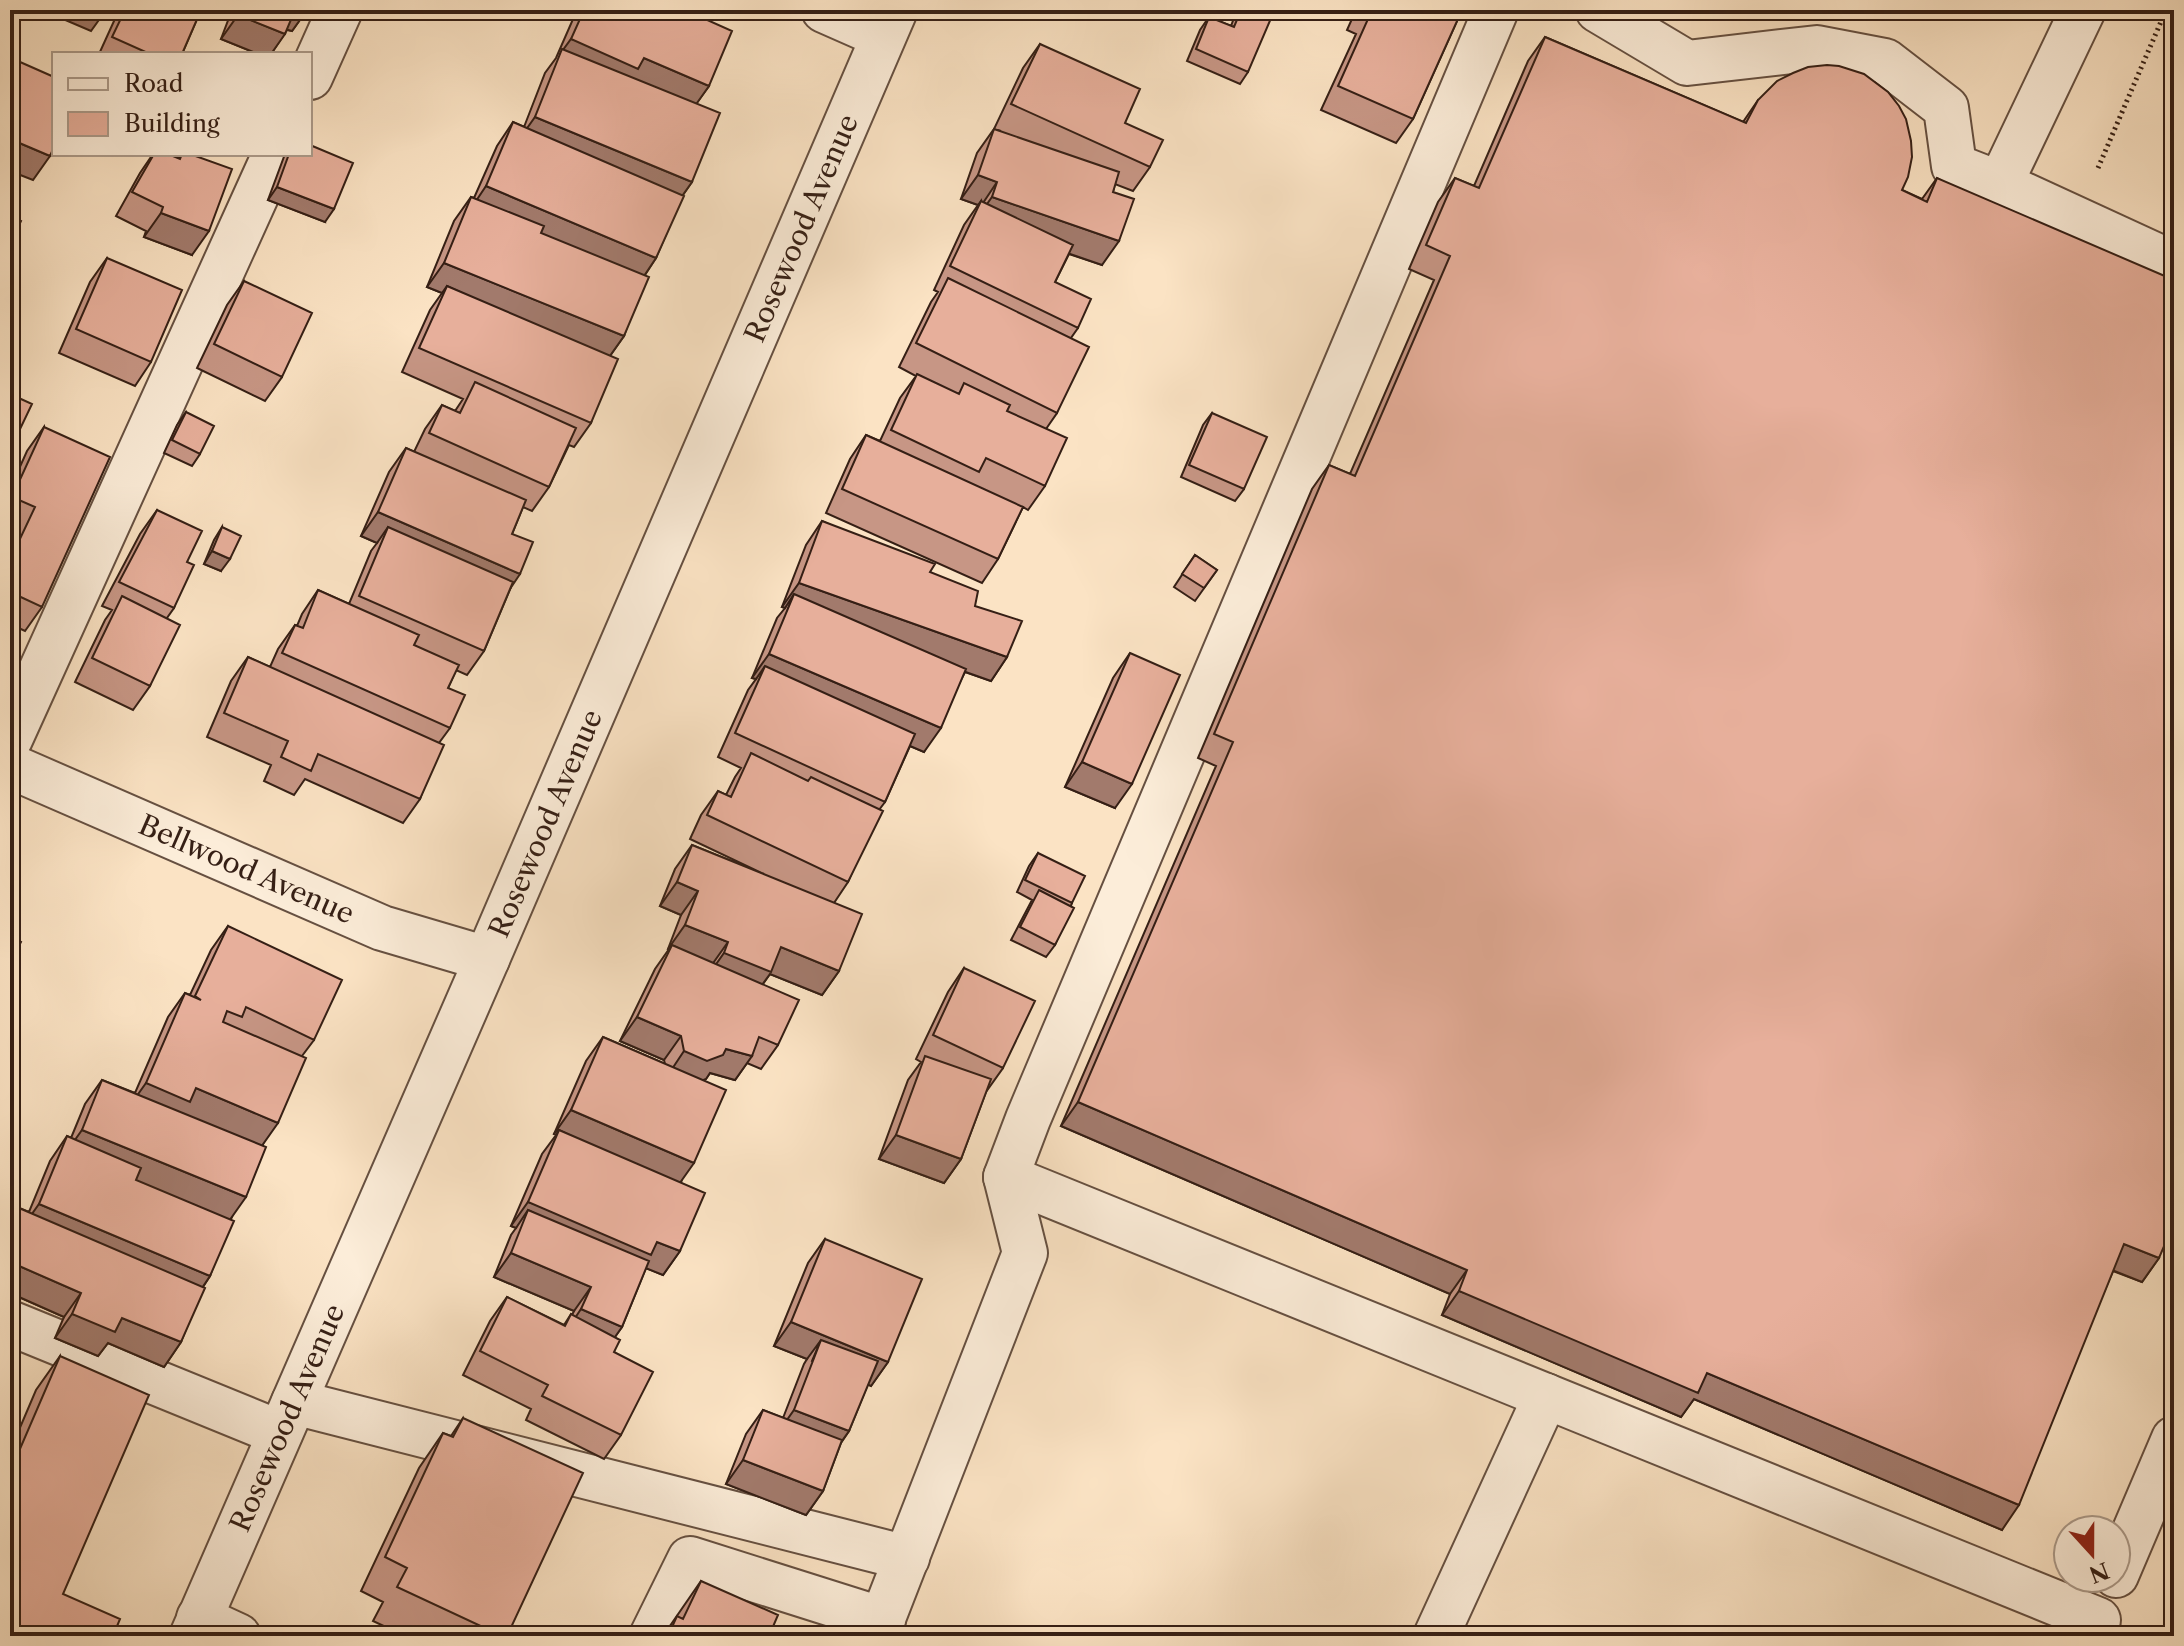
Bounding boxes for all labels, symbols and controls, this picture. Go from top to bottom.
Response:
legend [52,52,312,156]
text: Road [124,69,184,98]
text: Building [124,109,220,138]
street label: Rosewood Avenue [737,109,865,347]
street label: Rosewood Avenue [481,704,609,943]
street label: Bellwood Avenue [134,807,359,931]
street label: Rosewood Avenue [223,1299,352,1537]
north arrow [2052,1514,2132,1594]
text: N [2085,1556,2113,1588]

